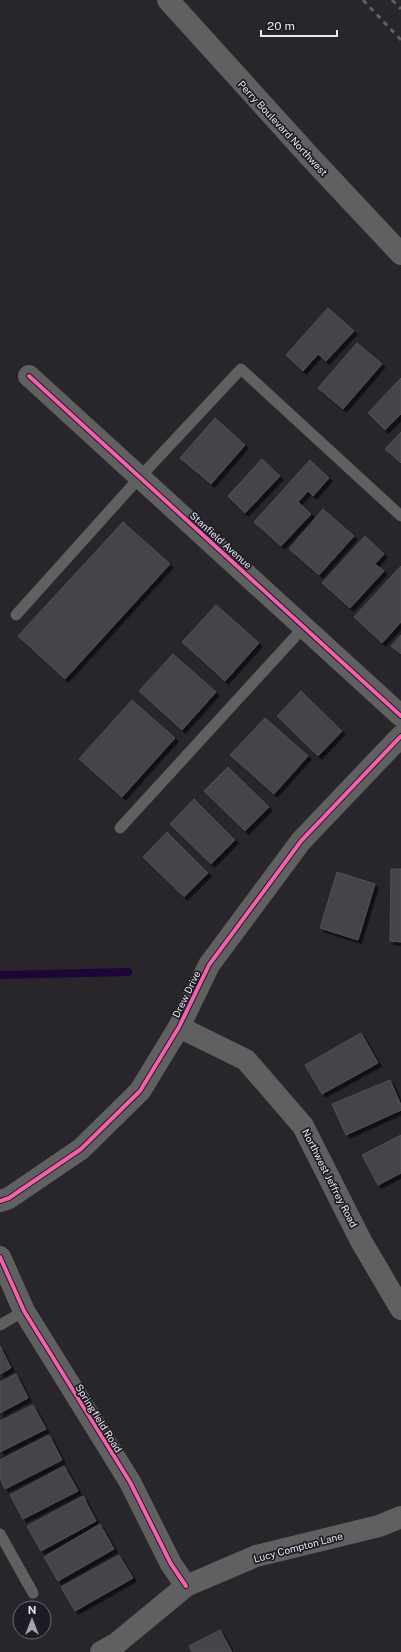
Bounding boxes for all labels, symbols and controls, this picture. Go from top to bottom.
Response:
scale bar [261,12,337,38]
text: 20 m [267,19,295,33]
street label: Perry Boulevard Northwest [236,78,330,178]
street label: Stanfield Avenue [188,509,255,571]
street label: Drew Drive [170,968,203,1019]
street label: Northwest Jeffrey Road [300,1127,360,1229]
street label: Springfield Road [73,1382,125,1454]
street label: Lucy Compton Lane [252,1529,344,1565]
north arrow [12,1600,52,1640]
text: N [28,1604,36,1616]

